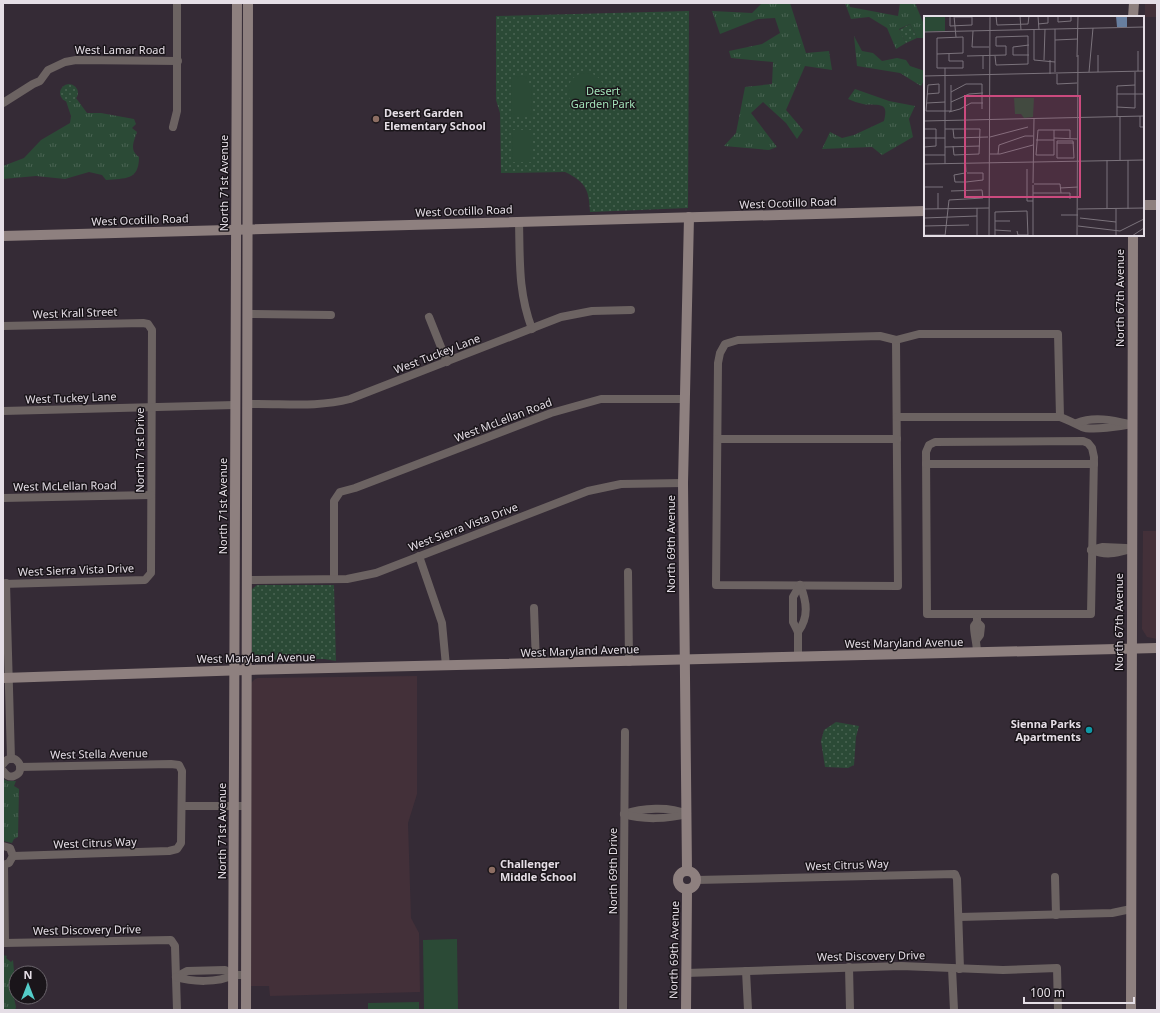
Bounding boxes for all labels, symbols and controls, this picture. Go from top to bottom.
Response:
inset map [924,16,1144,236]
street label: West Lamar Road [75,42,165,57]
park label: Desert Garden Park [571,83,635,111]
place label: Desert Garden Elementary School [384,105,486,133]
marker: Desert Garden Elementary School [371,114,381,124]
street label: North 71st Avenue [216,135,231,231]
street label: West Ocotillo Road [739,193,837,212]
street label: West Ocotillo Road [415,201,513,220]
street label: West Ocotillo Road [91,210,189,229]
street label: North 67th Avenue [1112,249,1127,347]
street label: West Krall Street [32,304,118,321]
street label: West Tuckey Lane [392,330,482,377]
street label: West Tuckey Lane [25,388,117,407]
street label: West McLellan Road [452,394,554,445]
street label: North 71st Drive [132,407,147,493]
street label: North 71st Avenue [215,458,230,554]
street label: West McLellan Road [13,477,117,494]
street label: North 69th Avenue [663,495,678,593]
street label: West Sierra Vista Drive [406,499,520,554]
street label: West Sierra Vista Drive [18,560,134,579]
street label: North 67th Avenue [1111,573,1126,671]
street label: West Maryland Avenue [845,634,963,651]
street label: West Maryland Avenue [520,641,640,660]
street label: West Maryland Avenue [197,649,315,666]
place label: Sienna Parks Apartments [1011,716,1081,744]
marker: Sienna Parks Apartments [1084,725,1094,735]
street label: West Stella Avenue [50,745,148,762]
street label: North 71st Avenue [214,783,229,879]
street label: North 69th Drive [605,828,620,914]
street label: West Citrus Way [53,834,137,851]
place label: Challenger Middle School [500,856,576,884]
street label: West Citrus Way [805,856,889,873]
marker: Challenger Middle School [487,865,497,875]
street label: North 69th Avenue [665,901,682,999]
street label: West Discovery Drive [33,921,141,938]
street label: West Discovery Drive [817,947,925,964]
north arrow [8,965,48,1005]
text: N [24,967,32,982]
scale bar [1024,979,1134,1005]
text: 100 m [1030,984,1065,1001]

